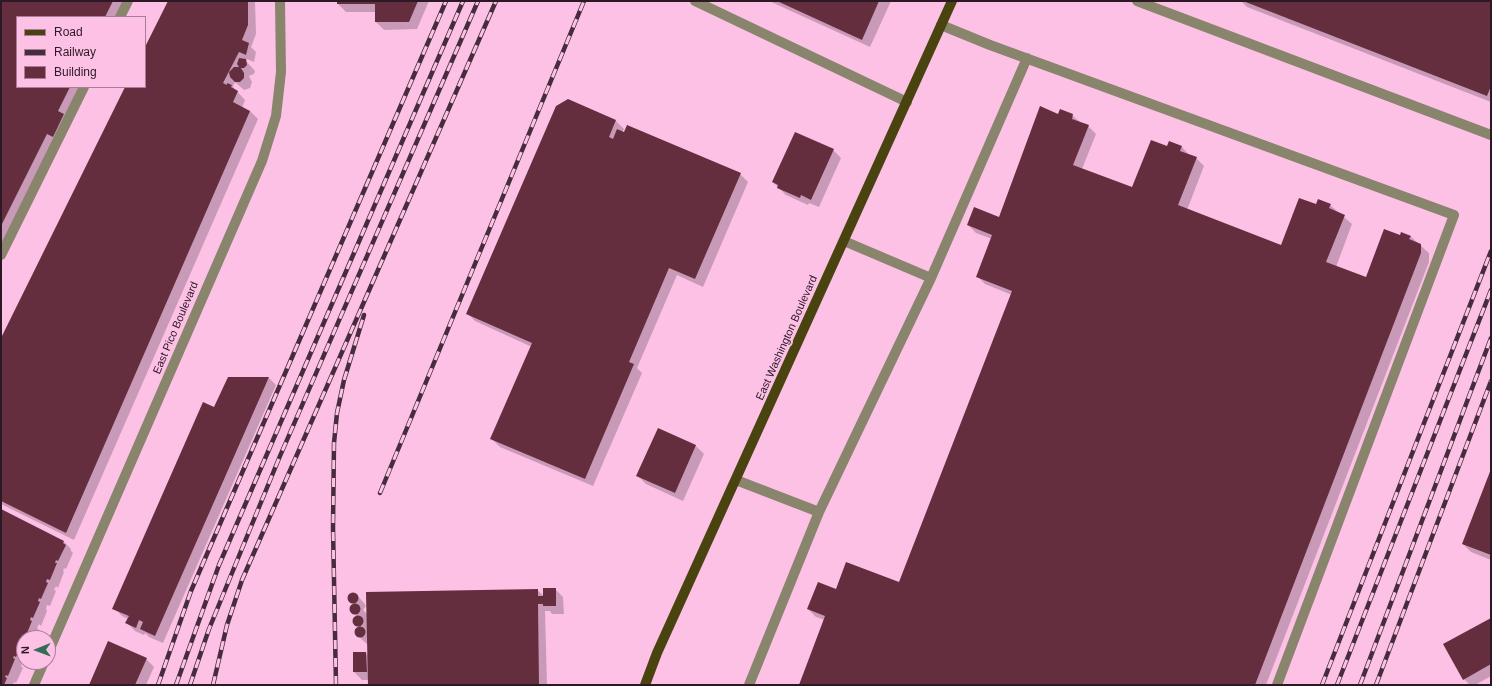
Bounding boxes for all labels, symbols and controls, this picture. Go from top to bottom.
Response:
legend [16,16,146,88]
text: Road [54,25,83,39]
text: Railway [54,45,96,59]
text: Building [54,65,97,79]
street label: East Washington Boulevard [753,273,821,403]
street label: East Pico Boulevard [151,280,201,376]
north arrow [16,630,56,670]
text: N [19,646,31,654]

